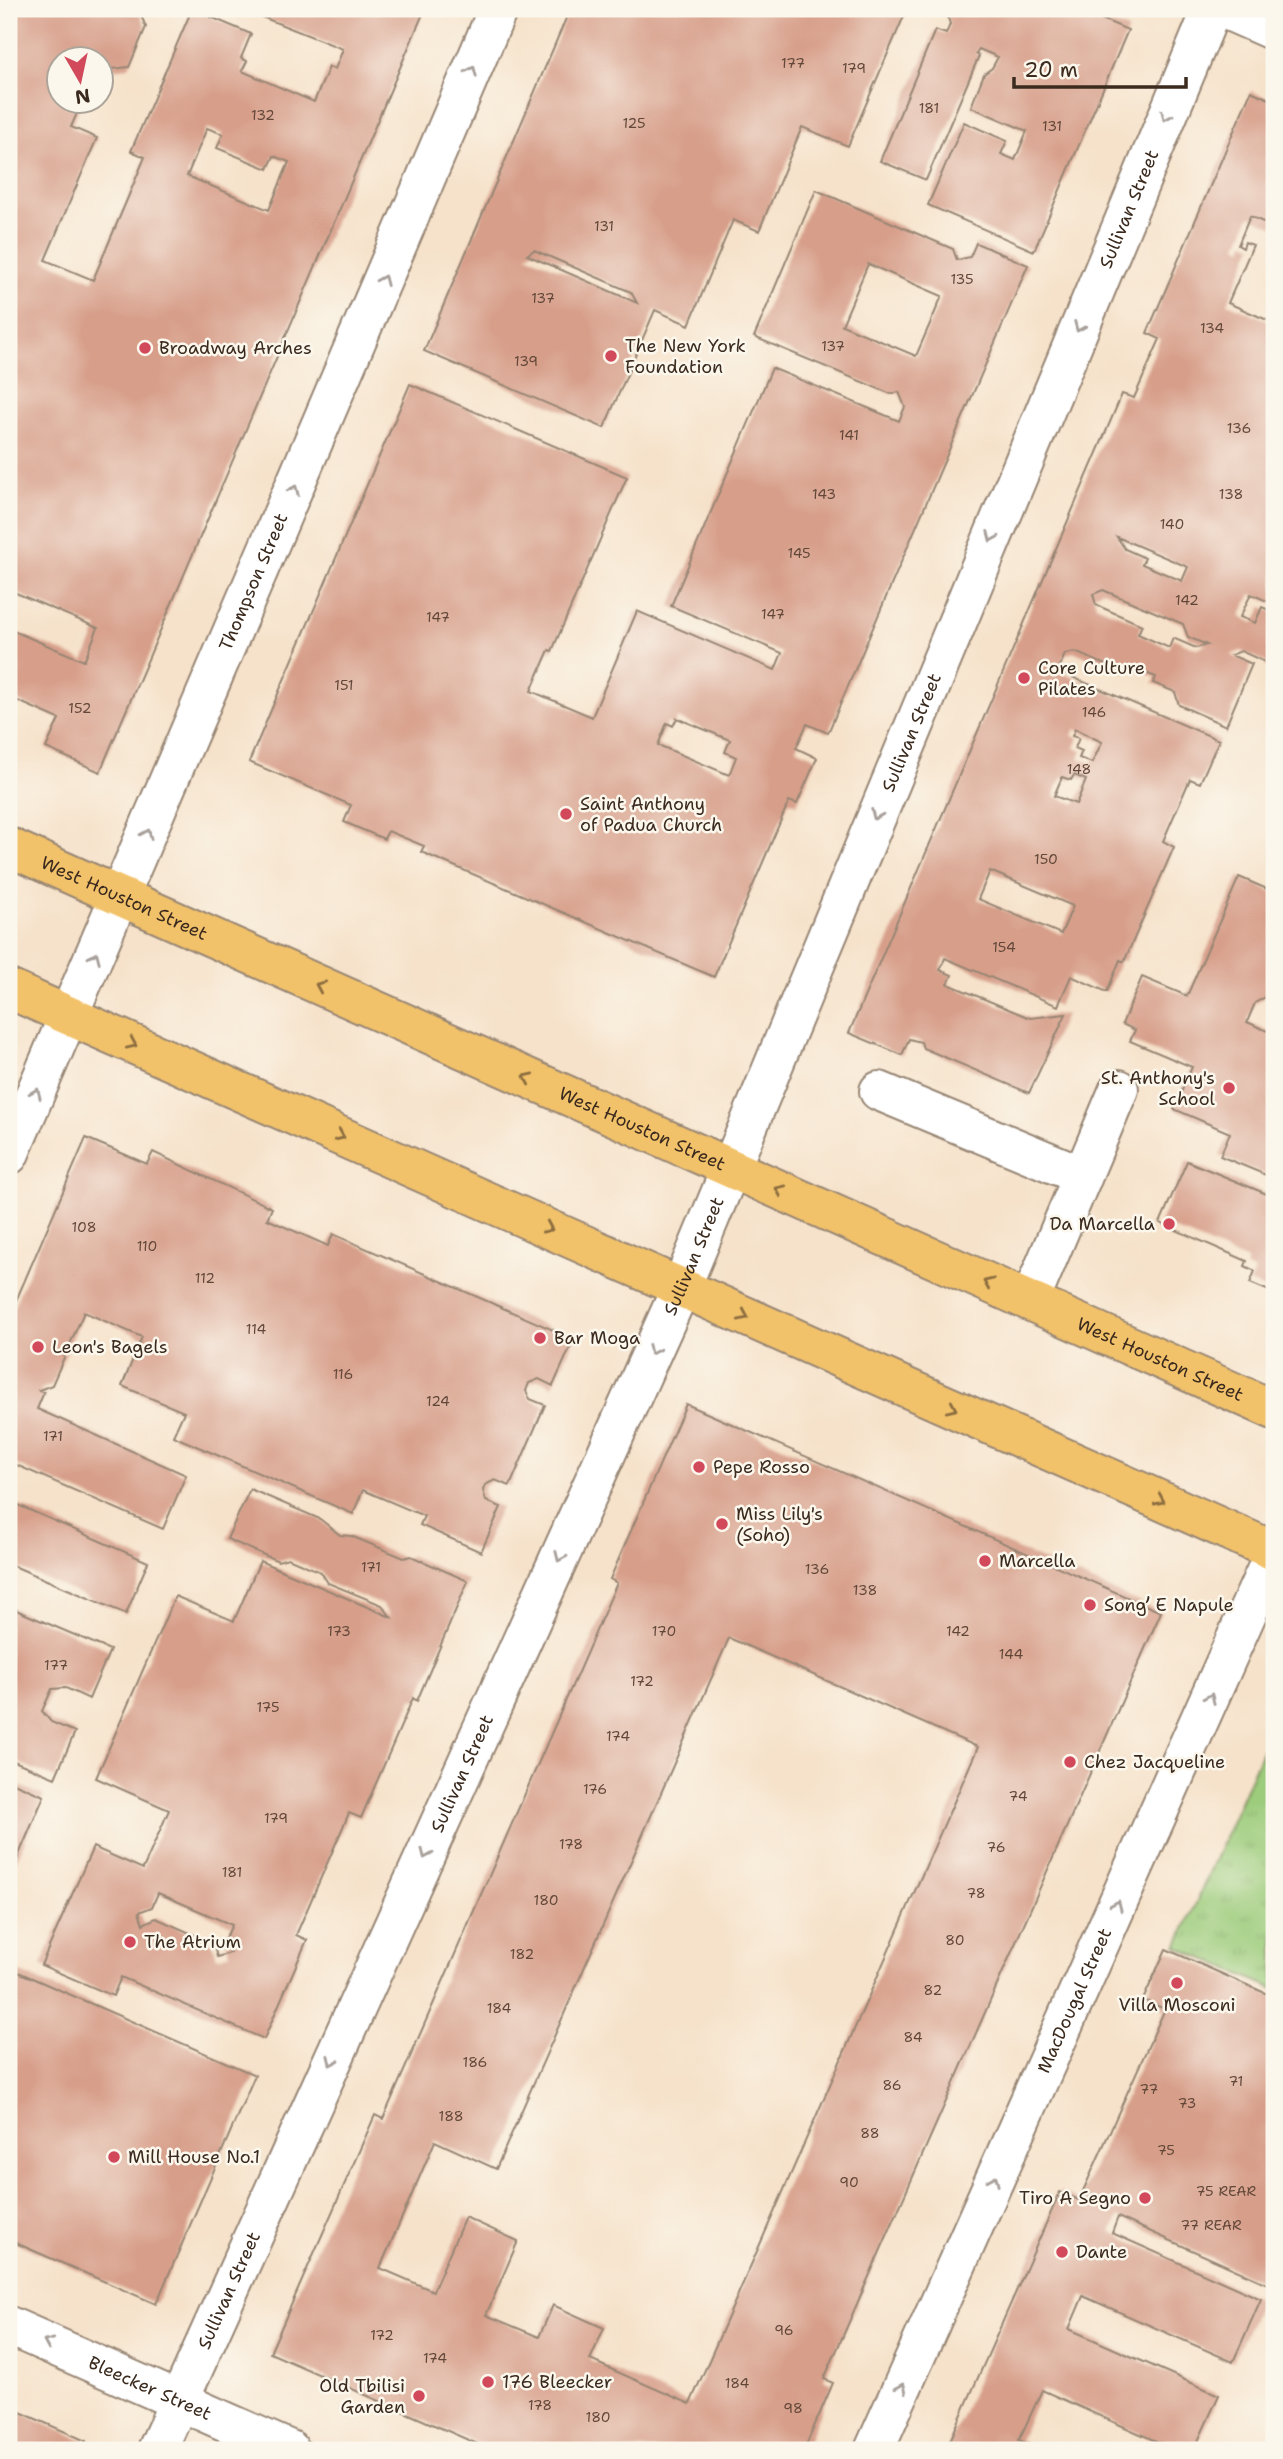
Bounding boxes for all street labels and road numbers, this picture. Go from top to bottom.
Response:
street label: Sullivan Street [1094,146,1164,272]
street label: Thompson Street [214,509,294,654]
street label: Sullivan Street [876,670,947,796]
street label: West Houston Street [37,851,211,946]
street label: West Houston Street [555,1081,729,1176]
street label: Sullivan Street [658,1193,730,1319]
street label: West Houston Street [1073,1312,1247,1407]
street label: Sullivan Street [425,1711,499,1836]
street label: MacDougal Street [1032,1924,1117,2077]
street label: Sullivan Street [192,2228,266,2353]
street label: Bleecker Street [84,2350,215,2426]

